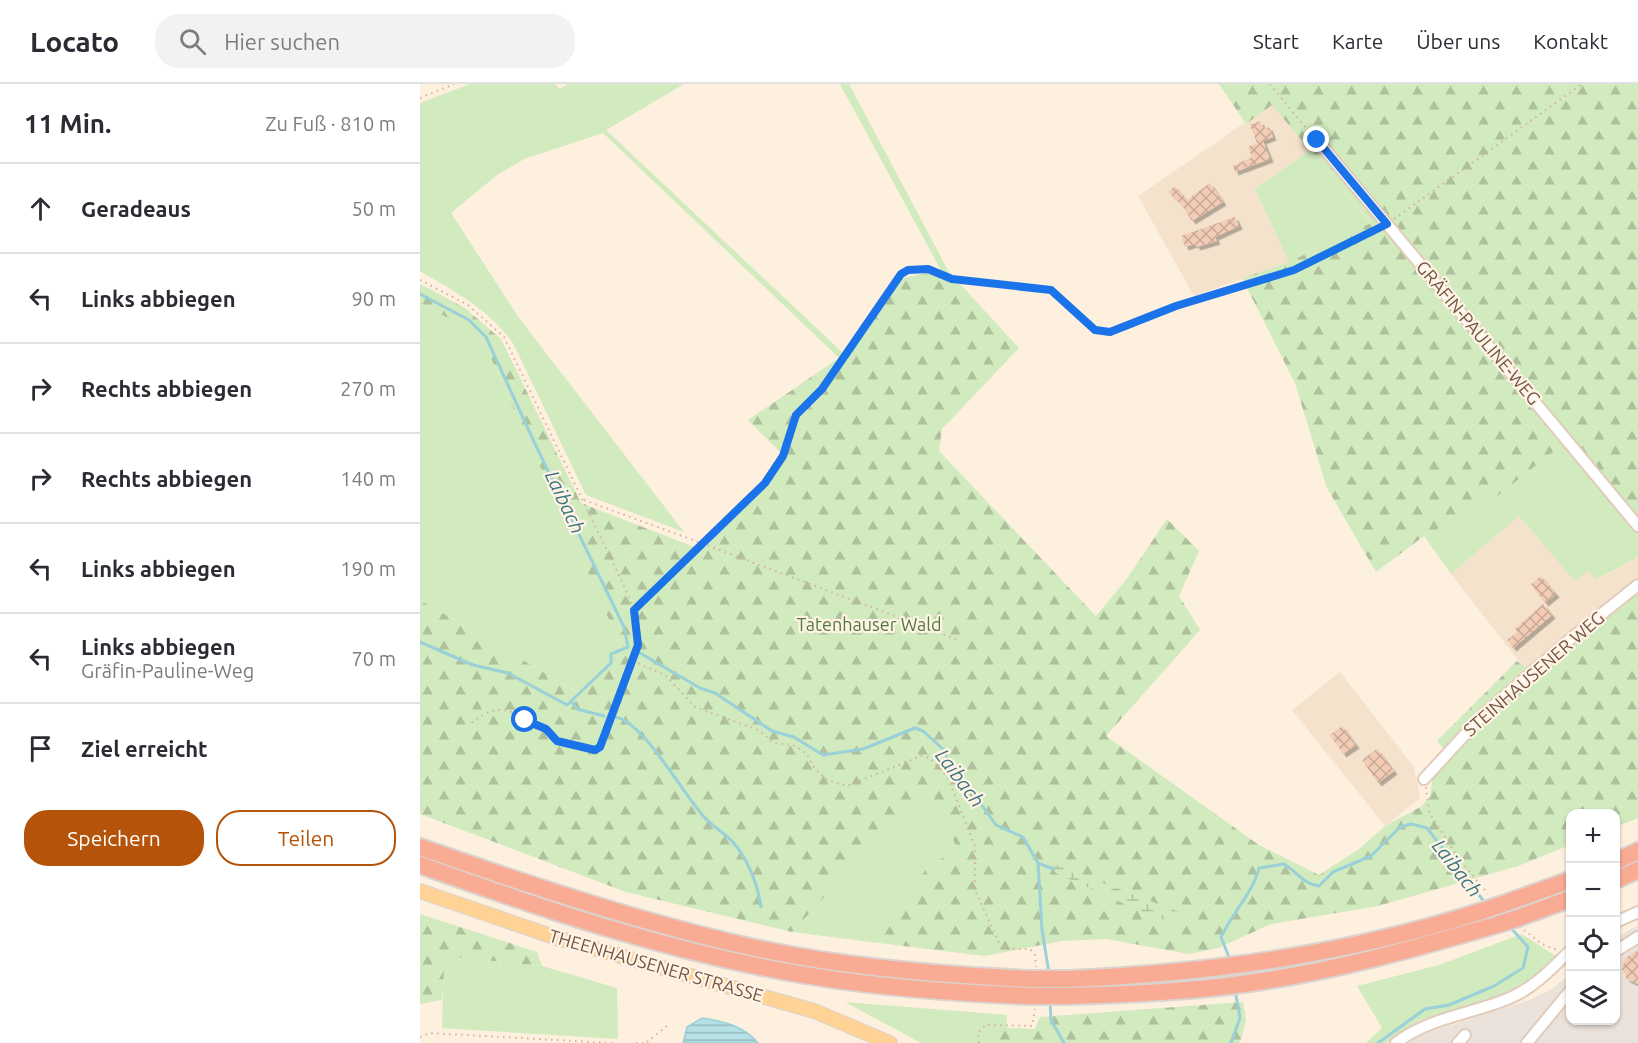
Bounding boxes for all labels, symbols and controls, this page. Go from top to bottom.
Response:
search box [155,14,575,68]
icon: search [176,25,209,58]
text: Locato [30,26,119,57]
text: Hier suchen [224,29,340,54]
text: Start [1253,29,1299,53]
text: Karte [1332,29,1383,53]
text: Über uns [1416,29,1500,53]
text: Kontakt [1533,29,1608,53]
text: 11 Min. [24,109,111,138]
text: Zu Fuß · 810 m [265,112,396,135]
route end [1303,126,1329,152]
icon: ahead [24,192,57,225]
text: Geradeaus [81,196,191,221]
text: 50 m [352,197,396,220]
street label: GRÄFIN-PAULINE-WEG [1413,256,1545,408]
icon: left [24,282,57,315]
text: Links abbiegen [81,286,236,311]
text: 90 m [352,287,396,310]
icon: right [24,372,57,405]
text: Rechts abbiegen [81,376,252,401]
text: 270 m [340,377,396,400]
icon: right [24,462,57,495]
text: Rechts abbiegen [81,466,252,491]
text: 140 m [340,467,396,490]
water label: Laibach [541,467,590,537]
icon: left [24,552,57,585]
text: Links abbiegen [81,556,236,581]
text: 190 m [340,557,396,580]
street label: STEINHAUSENER WEG [1459,607,1608,740]
park label: Tatenhauser Wald [796,614,942,634]
text: Links abbiegen [81,634,236,659]
icon: left [24,642,57,675]
text: 70 m [352,647,396,670]
text: Gräfin-Pauline-Weg [81,659,254,682]
route start [511,706,537,732]
icon: arrive [24,732,57,765]
text: Ziel erreicht [81,736,208,761]
water label: Laibach [931,744,990,811]
map controls [1566,809,1620,1025]
button: + [1566,809,1620,863]
button: Speichern [24,810,204,866]
button: Teilen [216,810,396,866]
water label: Laibach [1428,834,1487,901]
button: − [1566,863,1620,917]
button: locate [1566,917,1620,971]
street label: THEENHAUSENER STRASSE [547,925,766,1005]
button: layers [1566,971,1620,1025]

